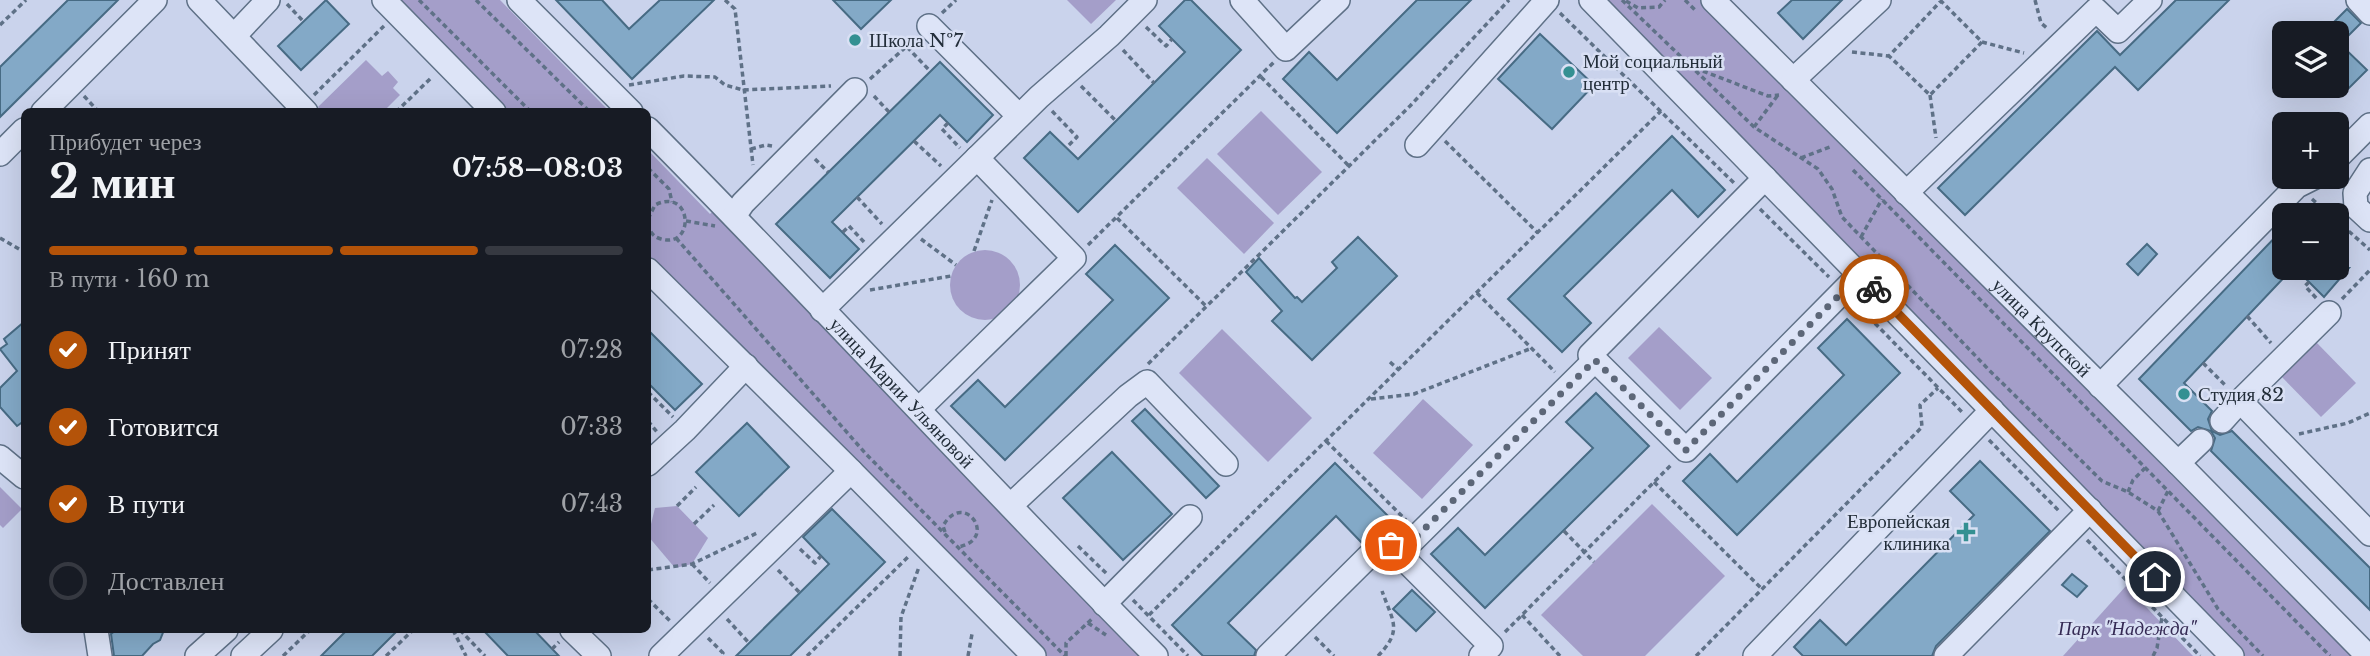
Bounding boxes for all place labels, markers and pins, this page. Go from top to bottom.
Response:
place label: Школа №7 [869,29,963,52]
marker: Школа №7 [847,32,863,48]
place label: Мой социальный центр [1583,50,1723,95]
marker: Мой социальный центр [1561,64,1577,80]
place label: Студия 82 [2198,383,2284,406]
marker: Студия 82 [2176,386,2192,402]
place label: Европейская клиника [1847,510,1951,555]
pin [1361,515,1421,575]
marker: Европейская клиника [1956,522,1976,542]
pin [2125,547,2185,607]

